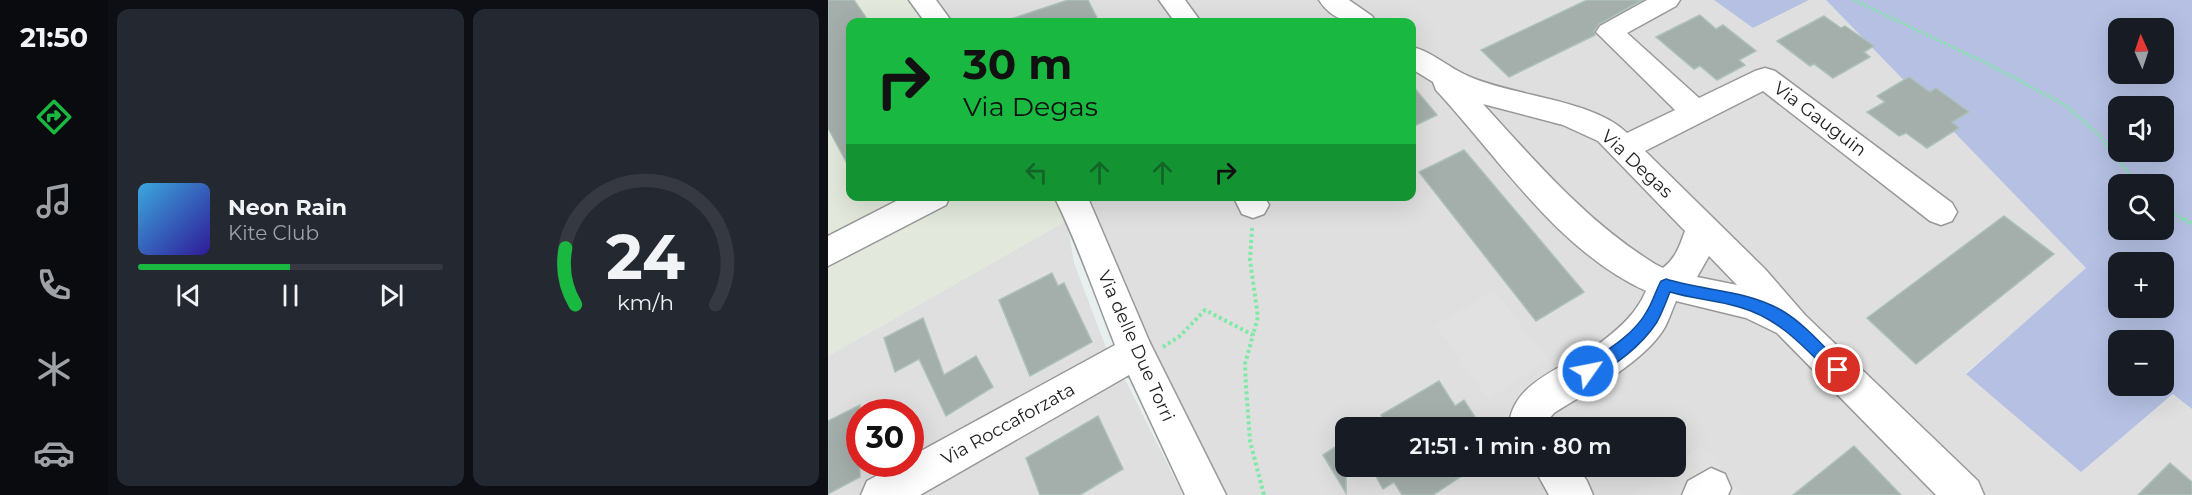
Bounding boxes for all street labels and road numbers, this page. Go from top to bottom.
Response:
street label: Via Gauguin [1769,77,1871,161]
street label: Via Degas [1597,125,1678,203]
street label: Via delle Due Torri [1093,267,1179,425]
street label: Via Roccaforzata [937,378,1079,470]

